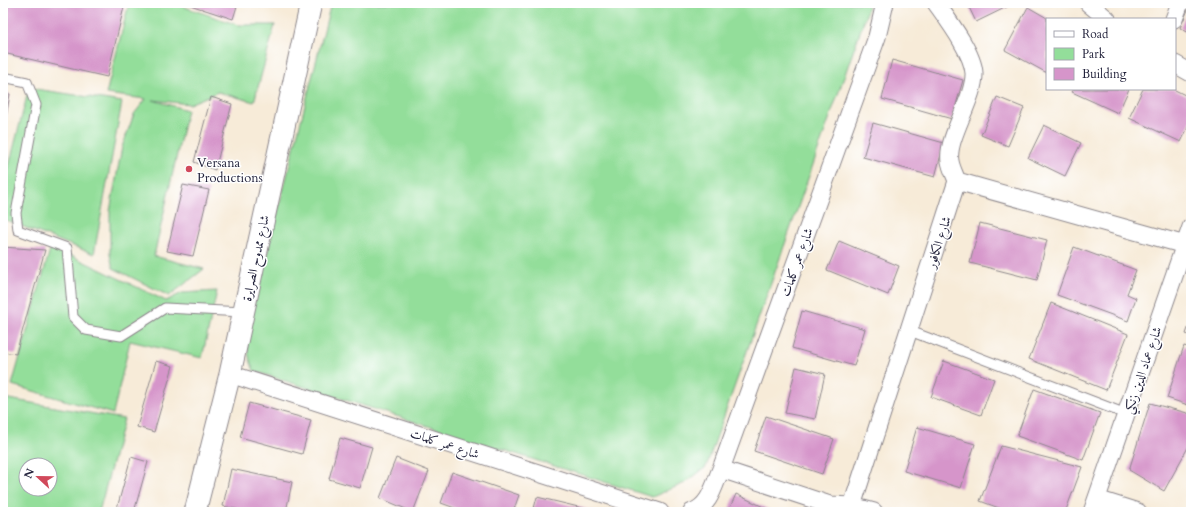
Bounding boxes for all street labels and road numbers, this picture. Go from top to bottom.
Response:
street label: شارع ممدوح الصرايرة [238,213,276,304]
street label: شارع الكافور [921,214,958,273]
street label: شارع عمر كلمات [776,225,820,300]
street label: شارع عماد الدين زنكي [1120,324,1169,417]
street label: شارع عمر كلمات [407,424,482,466]

